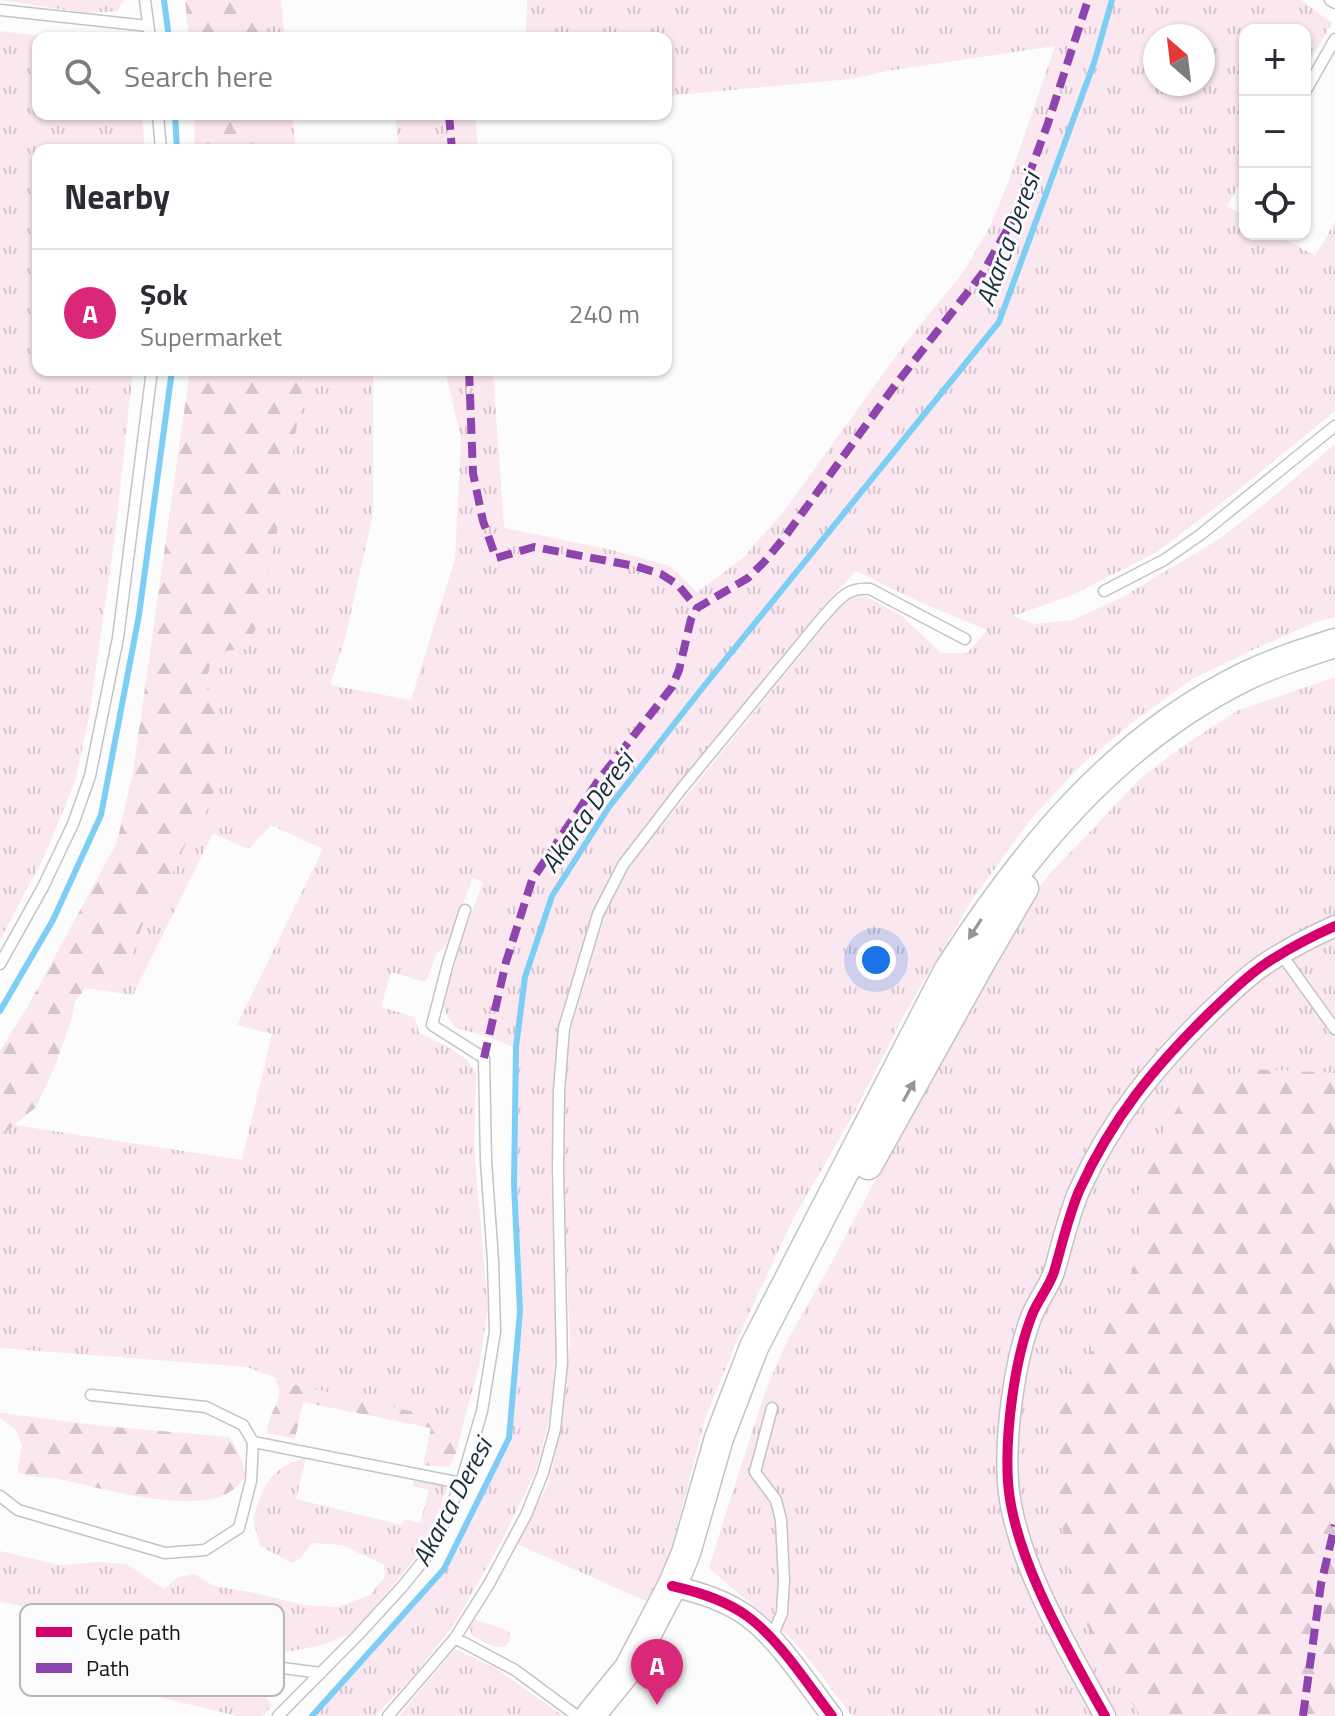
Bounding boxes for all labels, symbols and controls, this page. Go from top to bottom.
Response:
north arrow [1143,24,1215,96]
map controls [1239,24,1311,240]
button: + [1239,24,1311,96]
search box [32,32,672,120]
text: Search here [124,53,273,99]
icon: search [60,54,104,98]
button: − [1239,96,1311,168]
water label: Akarca Deresi [965,164,1051,311]
button: locate [1239,168,1311,240]
text: Nearby [64,170,170,222]
text: Şok [140,271,188,317]
text: A [82,294,98,333]
text: 240 m [569,294,640,333]
text: Supermarket [140,317,282,356]
water label: Akarca Deresi [531,741,644,880]
one-way arrow [969,918,983,940]
your location [856,940,896,980]
one-way arrow [902,1080,916,1102]
water label: Akarca Deresi [402,1429,503,1573]
legend [20,1604,284,1696]
text: Cycle path [86,1615,181,1649]
pin: A [631,1639,683,1705]
text: Path [86,1651,130,1685]

